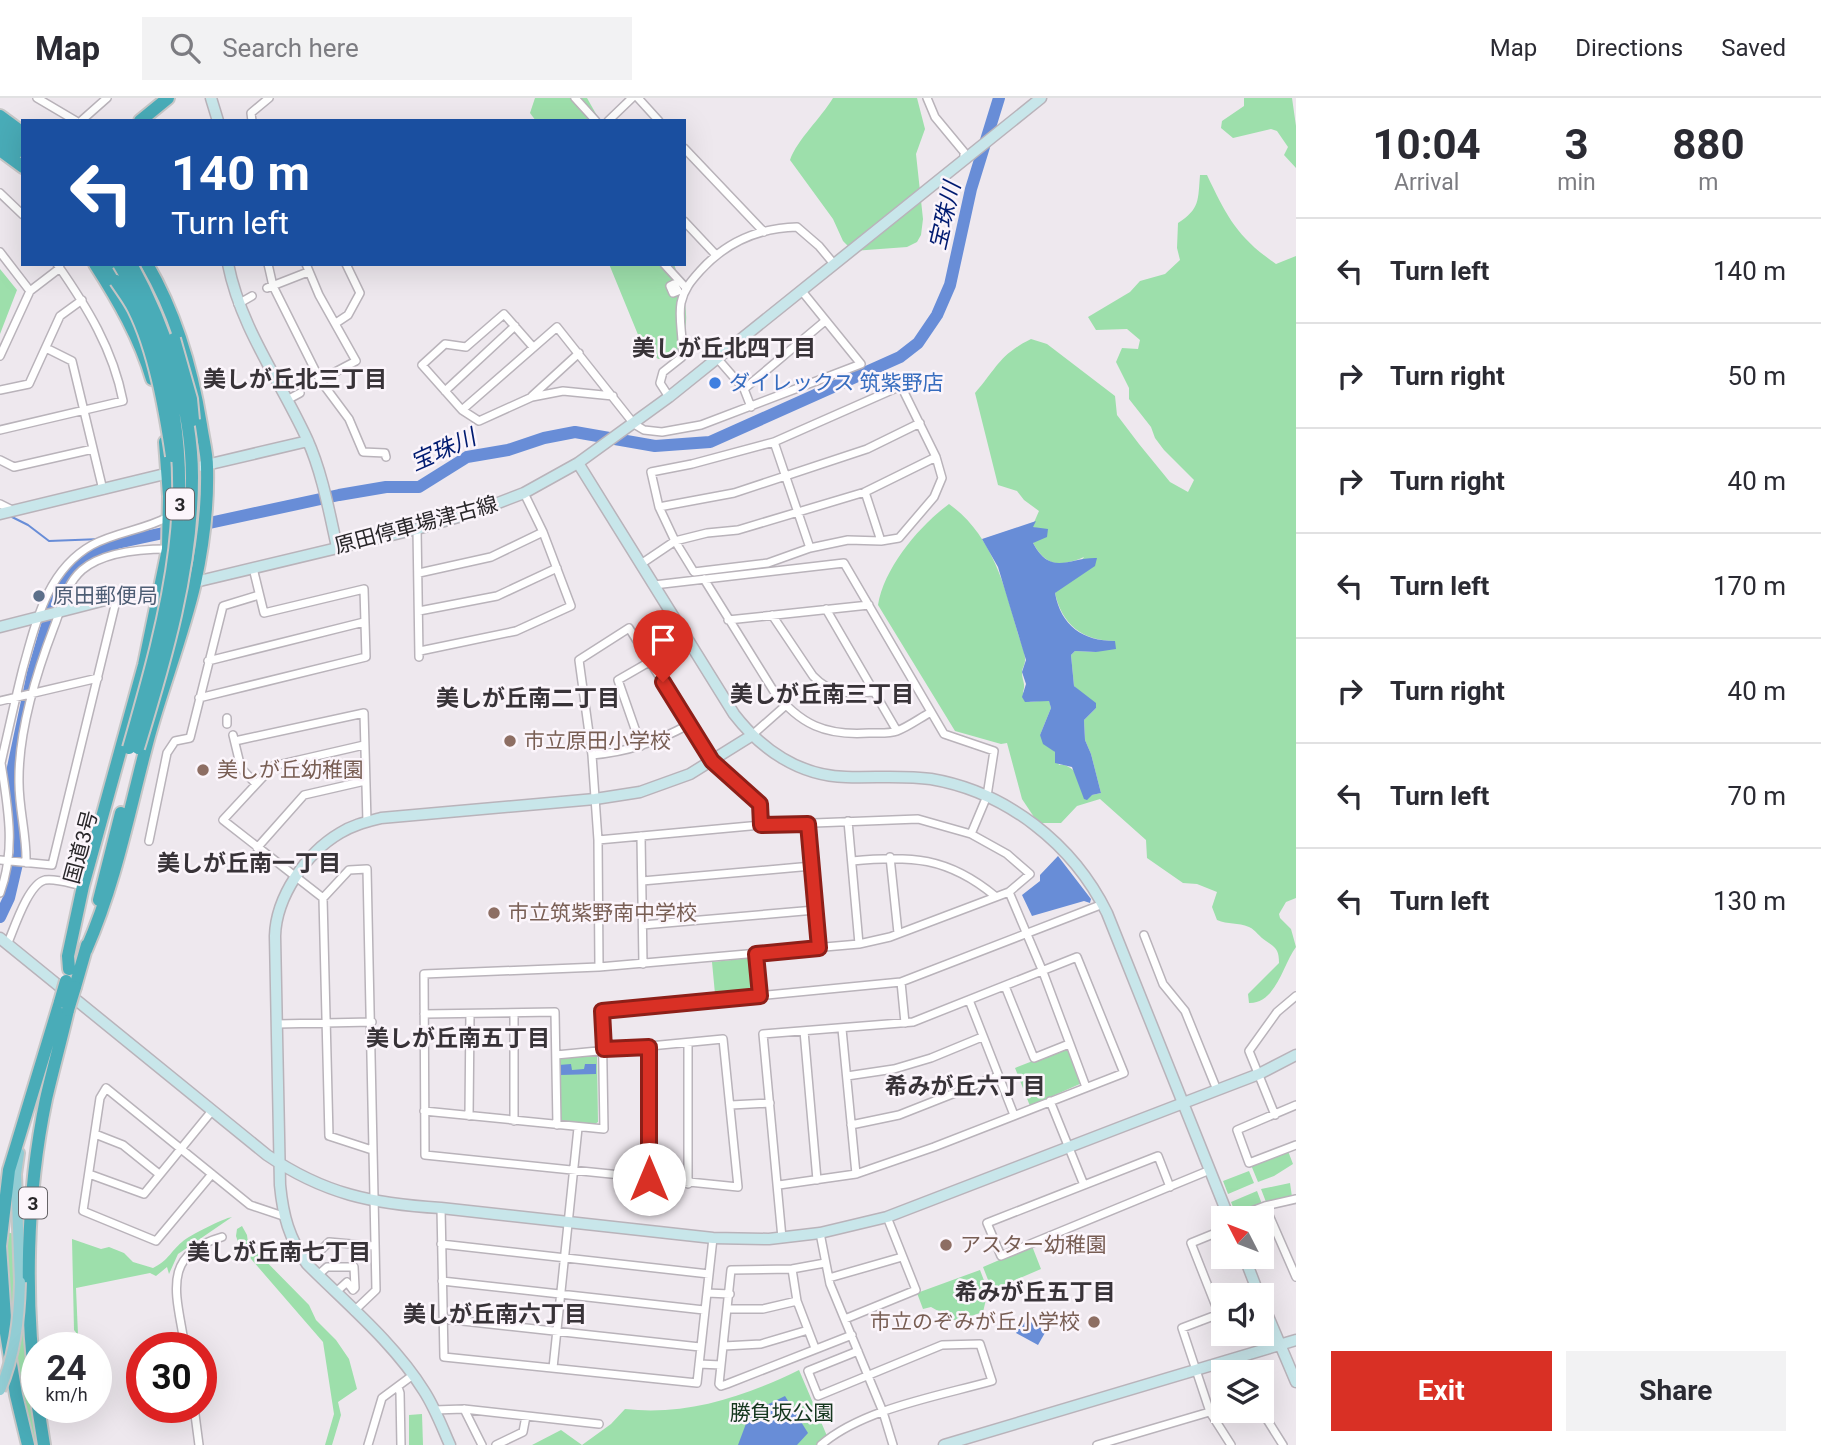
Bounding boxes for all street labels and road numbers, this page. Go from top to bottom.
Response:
road number: 3 [166,488,194,520]
street label: 原田停車場津古線 [332,492,500,558]
street label: 国道3号 [60,808,102,886]
road number: 3 [19,1188,47,1218]

